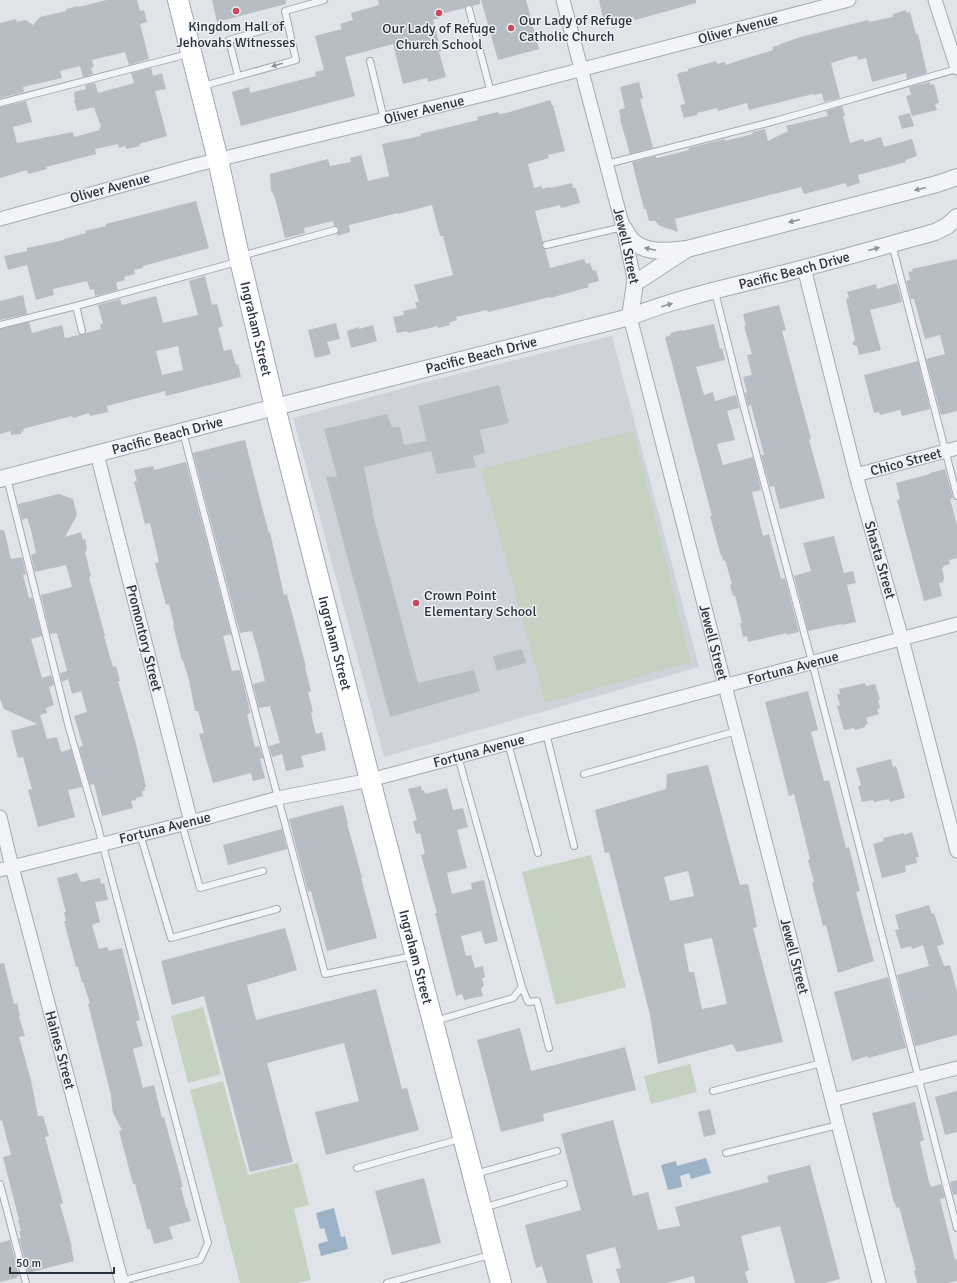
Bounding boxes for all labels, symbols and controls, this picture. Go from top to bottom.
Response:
marker: Kingdom Hall of Jehovahs Witnesses [231,6,241,16]
marker: Our Lady of Refuge Church School [434,8,444,18]
street label: Oliver Avenue [696,10,780,48]
place label: Our Lady of Refuge Catholic Church [519,12,632,45]
place label: Kingdom Hall of Jehovahs Witnesses [177,18,295,51]
place label: Our Lady of Refuge Church School [382,20,496,53]
marker: Our Lady of Refuge Catholic Church [506,23,516,33]
one-way arrow [271,62,283,68]
street label: Oliver Avenue [382,92,466,128]
street label: Oliver Avenue [68,169,152,207]
one-way arrow [914,186,926,192]
street label: Jewell Street [610,206,644,286]
one-way arrow [788,218,800,224]
one-way arrow [644,245,657,251]
one-way arrow [868,246,880,252]
street label: Pacific Beach Drive [737,248,851,293]
street label: Ingraham Street [237,280,276,378]
one-way arrow [662,302,674,308]
street label: Pacific Beach Drive [424,332,539,377]
street label: Pacific Beach Drive [110,412,225,458]
street label: Chico Street [868,444,944,480]
street label: Shasta Street [861,519,899,601]
street label: Promontory Street [122,583,166,693]
place label: Crown Point Elementary School [424,587,537,620]
street label: Ingraham Street [315,594,355,692]
marker: Crown Point Elementary School [411,598,421,608]
street label: Jewell Street [696,603,732,682]
street label: Fortuna Avenue [745,648,841,688]
street label: Fortuna Avenue [431,731,527,771]
street label: Fortuna Avenue [117,808,213,848]
street label: Ingraham Street [396,908,436,1006]
street label: Jewell Street [777,916,813,996]
street label: Haines Street [41,1009,79,1091]
scale bar [10,1249,114,1275]
text: 50 m [16,1256,41,1271]

